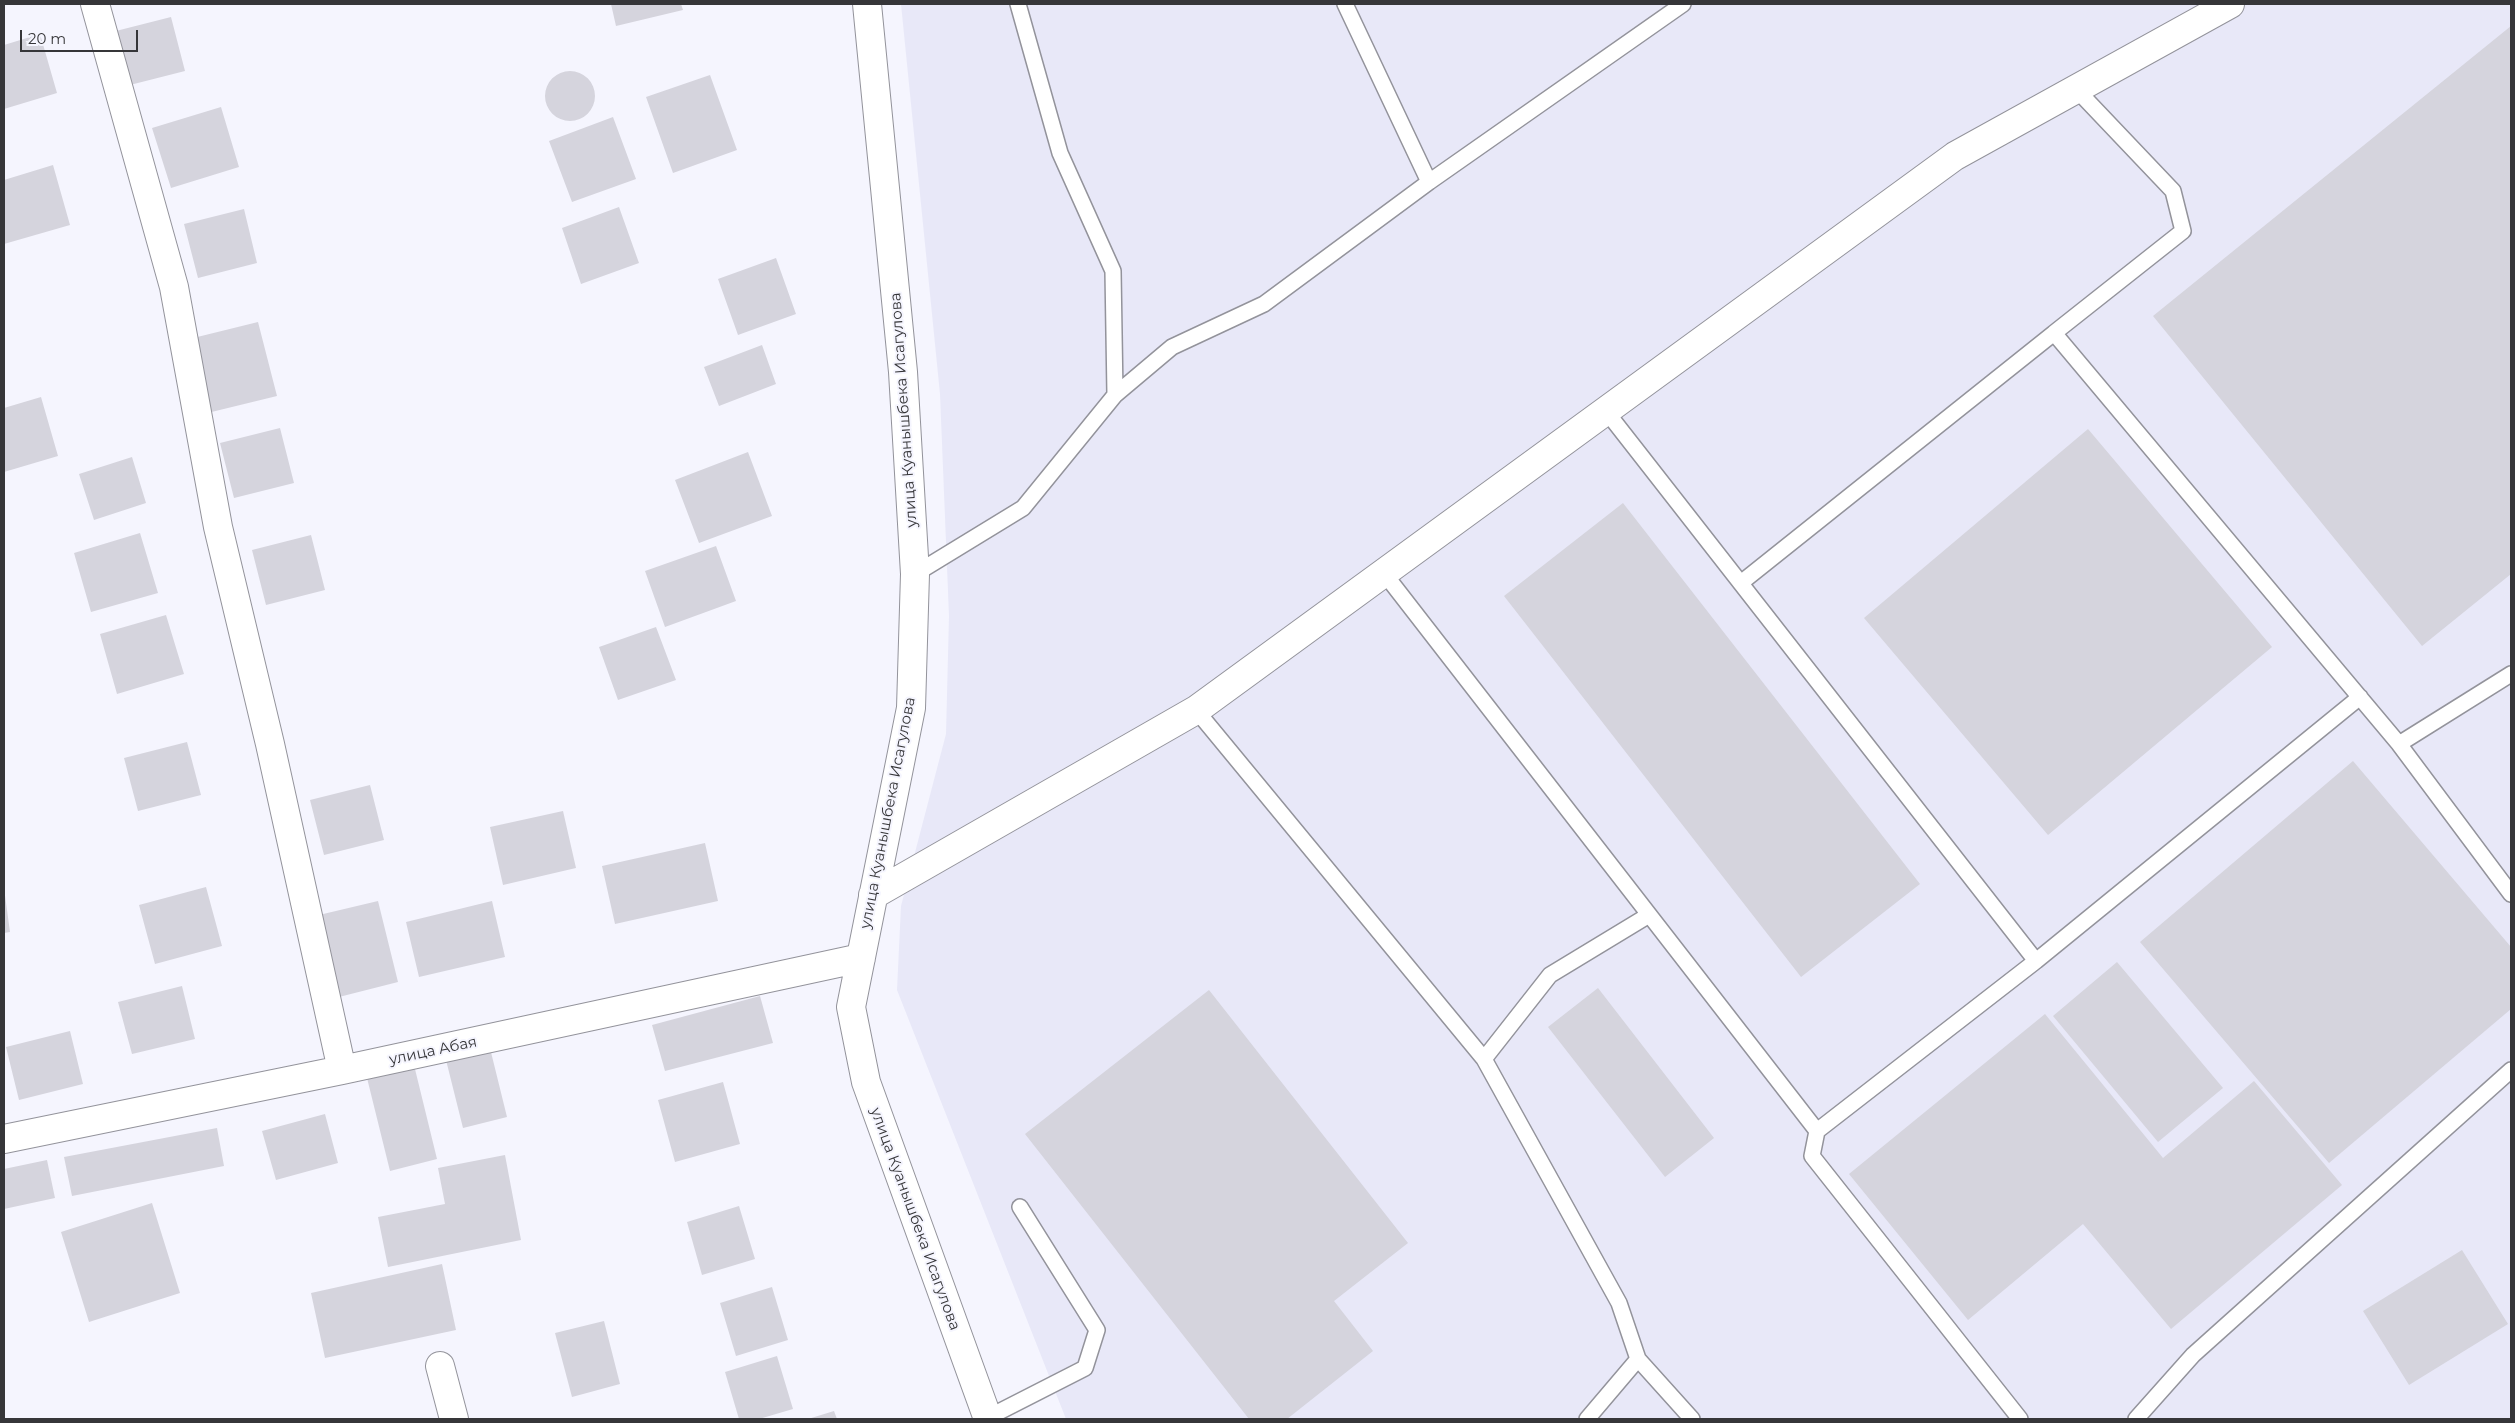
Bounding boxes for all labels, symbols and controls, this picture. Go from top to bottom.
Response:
scale bar [22,20,140,52]
text: 20 m [28,29,66,48]
street label: улица Куанышбека Исагулова [887,292,921,528]
street label: улица Куанышбека Исагулова [857,696,919,930]
street label: улица Абая [387,1033,479,1069]
street label: улица Куанышбека Исагулова [866,1105,964,1333]

